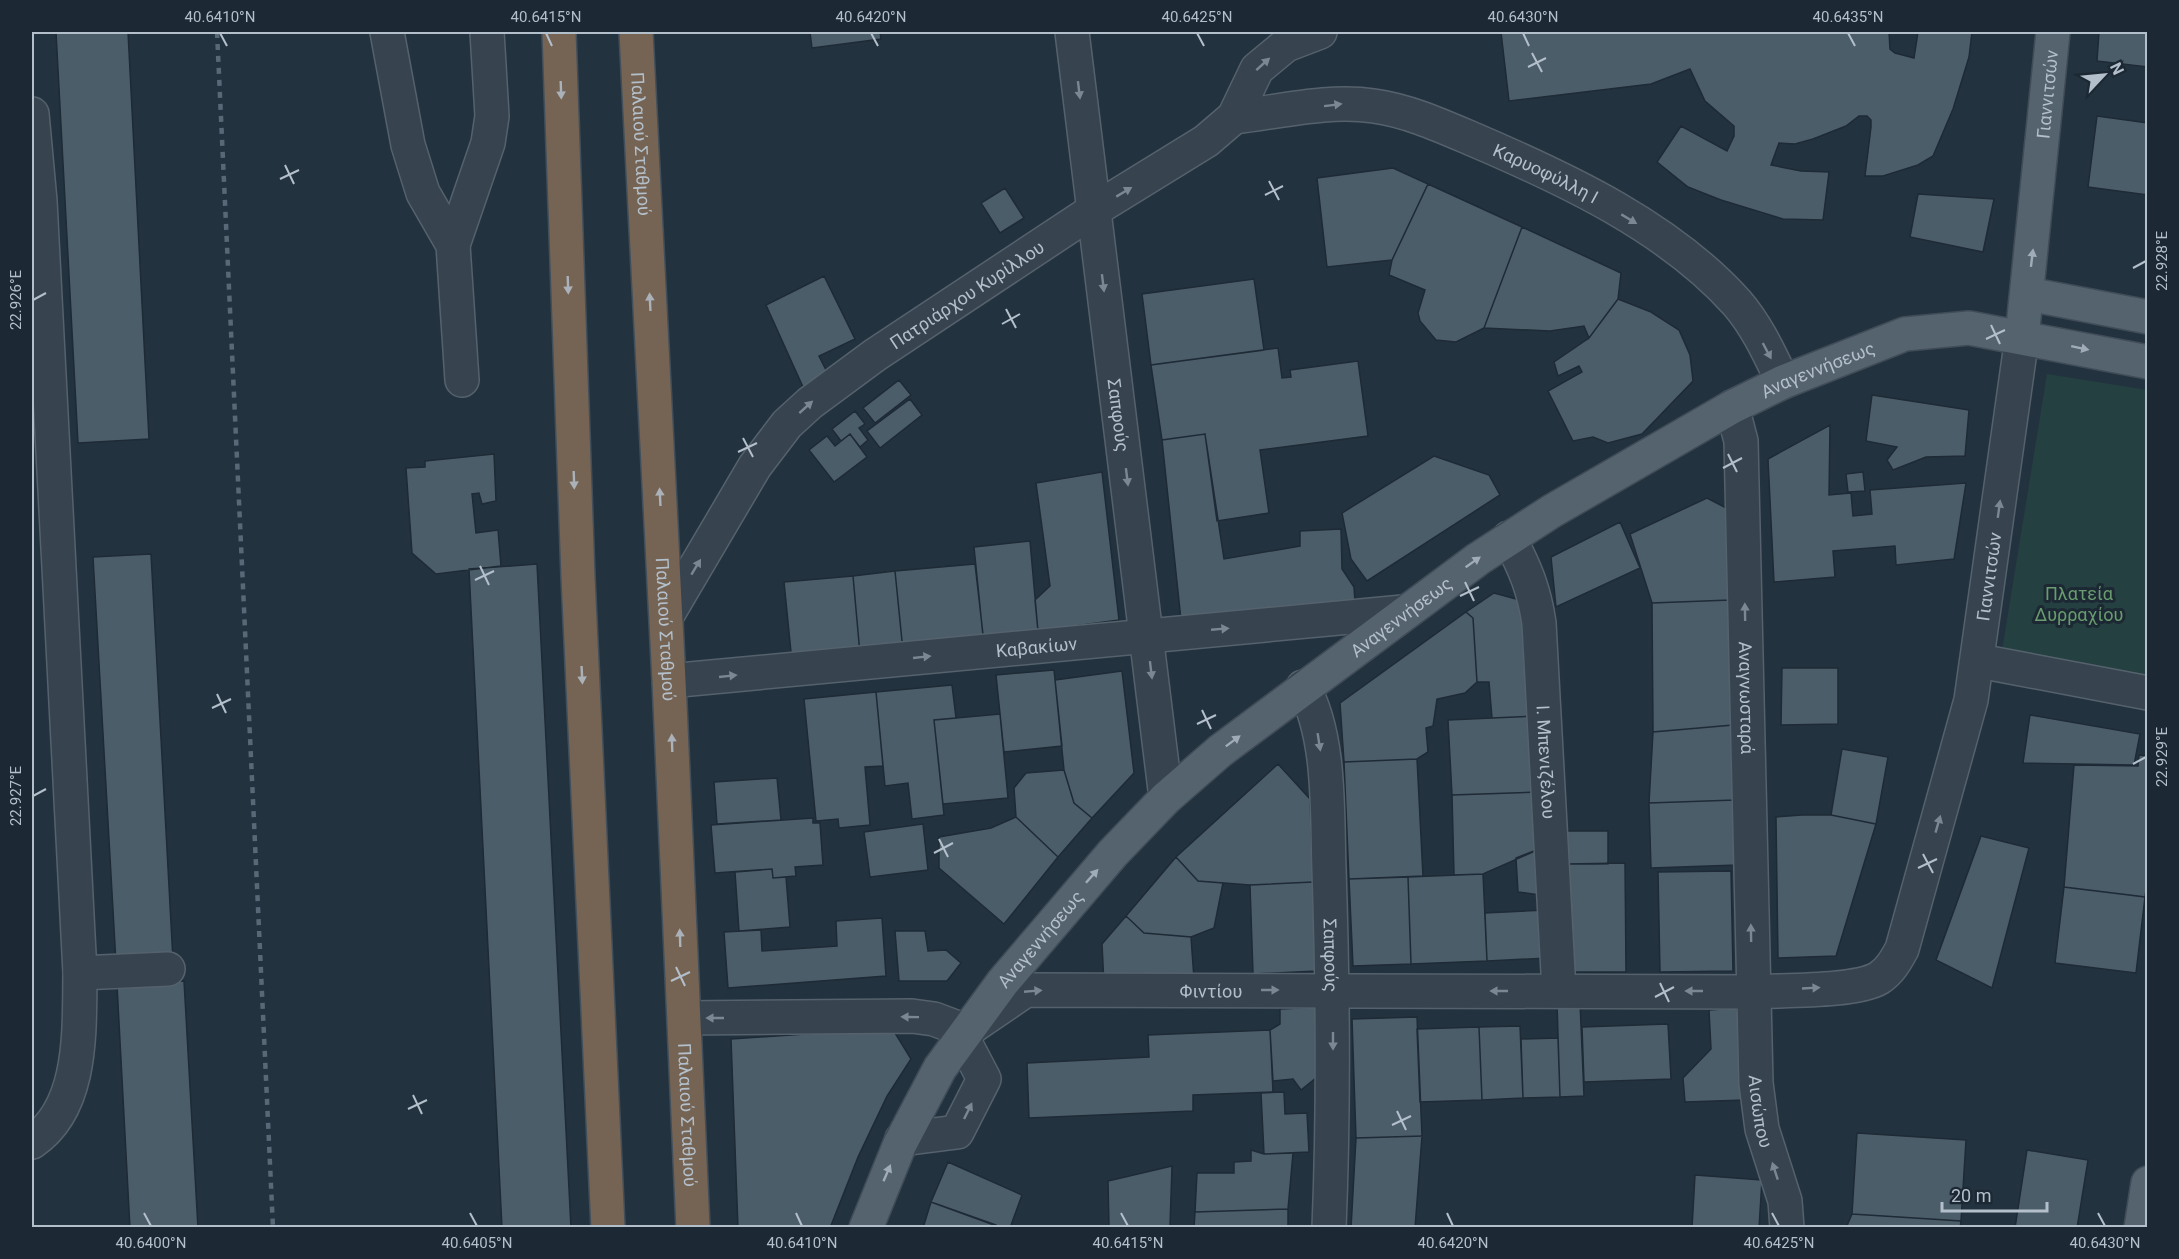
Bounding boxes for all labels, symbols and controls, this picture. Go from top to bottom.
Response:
text: 40.6410°N [185,8,255,26]
text: 40.6415°N [511,8,581,26]
text: 40.6420°N [836,8,906,26]
text: 40.6425°N [1162,8,1232,26]
text: 40.6430°N [1488,8,1558,26]
text: 40.6435°N [1813,8,1883,26]
north arrow [2074,45,2134,105]
street label: Γιαννιτσών [2032,49,2062,140]
one-way arrow [1256,57,1271,71]
text: N [2106,59,2128,78]
street label: Παλαιού Σταθμού [628,71,656,216]
one-way arrow [557,80,566,99]
one-way arrow [1074,80,1084,99]
one-way arrow [1324,100,1343,110]
street label: Καρυοφύλλη Ι [1490,139,1602,207]
one-way arrow [1116,187,1132,198]
one-way arrow [1621,213,1637,224]
text: 22.928°E [2153,230,2171,291]
street label: Πατριάρχου Κυρίλλου [886,236,1048,353]
one-way arrow [2027,248,2037,267]
text: 22.926°E [7,269,25,330]
one-way arrow [1098,274,1108,293]
one-way arrow [563,275,573,294]
one-way arrow [645,293,654,312]
street label: Αναγεννήσεως [1757,337,1877,402]
one-way arrow [1762,342,1772,360]
one-way arrow [2070,344,2089,354]
street label: Σαπφούς [1104,377,1134,453]
one-way arrow [798,400,813,414]
one-way arrow [1122,467,1132,486]
one-way arrow [570,470,579,489]
one-way arrow [655,488,664,507]
one-way arrow [1995,500,2004,519]
street label: Γιαννιτσών [1972,531,2005,622]
one-way arrow [1465,556,1481,568]
street label: Παλαιού Σταθμού [652,557,680,702]
one-way arrow [690,559,701,575]
street label: Αναγεννήσεως [1346,572,1456,661]
park label: Πλατεία Δυρραχίου [2035,583,2123,625]
one-way arrow [1740,603,1750,622]
one-way arrow [1211,624,1230,633]
street label: Καβακίων [995,632,1078,661]
street label: Αναγνωσταρά [1735,641,1759,755]
one-way arrow [912,652,931,662]
one-way arrow [1146,661,1155,680]
one-way arrow [578,665,587,684]
one-way arrow [718,671,737,681]
street label: Ι. Μπενιζέλου [1533,705,1560,820]
text: 22.929°E [2153,726,2171,787]
one-way arrow [1315,733,1324,752]
one-way arrow [667,734,677,753]
one-way arrow [1225,735,1241,748]
text: 22.927°E [7,765,25,826]
one-way arrow [1934,815,1943,833]
one-way arrow [1085,869,1098,884]
street label: Αναγεννήσεως [993,886,1087,992]
street label: Σαπφούς [1320,918,1342,992]
one-way arrow [1747,924,1756,943]
one-way arrow [676,929,685,948]
street label: Φιντίου [1180,980,1242,1001]
one-way arrow [1801,984,1820,993]
one-way arrow [1260,985,1279,995]
one-way arrow [1024,986,1043,996]
one-way arrow [1490,986,1509,996]
one-way arrow [1685,986,1704,996]
one-way arrow [901,1012,920,1021]
one-way arrow [706,1013,725,1023]
one-way arrow [1328,1032,1338,1051]
street label: Παλαιού Σταθμού [674,1042,702,1187]
street label: Αισώπου [1745,1075,1778,1150]
one-way arrow [963,1102,972,1119]
one-way arrow [1770,1162,1779,1180]
one-way arrow [883,1164,892,1182]
scale bar [1942,1175,2047,1213]
text: 20 m [1951,1185,1991,1206]
text: 40.6400°N [116,1234,186,1252]
text: 40.6405°N [442,1234,512,1252]
text: 40.6410°N [767,1234,837,1252]
text: 40.6415°N [1093,1234,1163,1252]
text: 40.6420°N [1418,1234,1488,1252]
text: 40.6425°N [1744,1234,1814,1252]
text: 40.6430°N [2070,1234,2140,1252]

